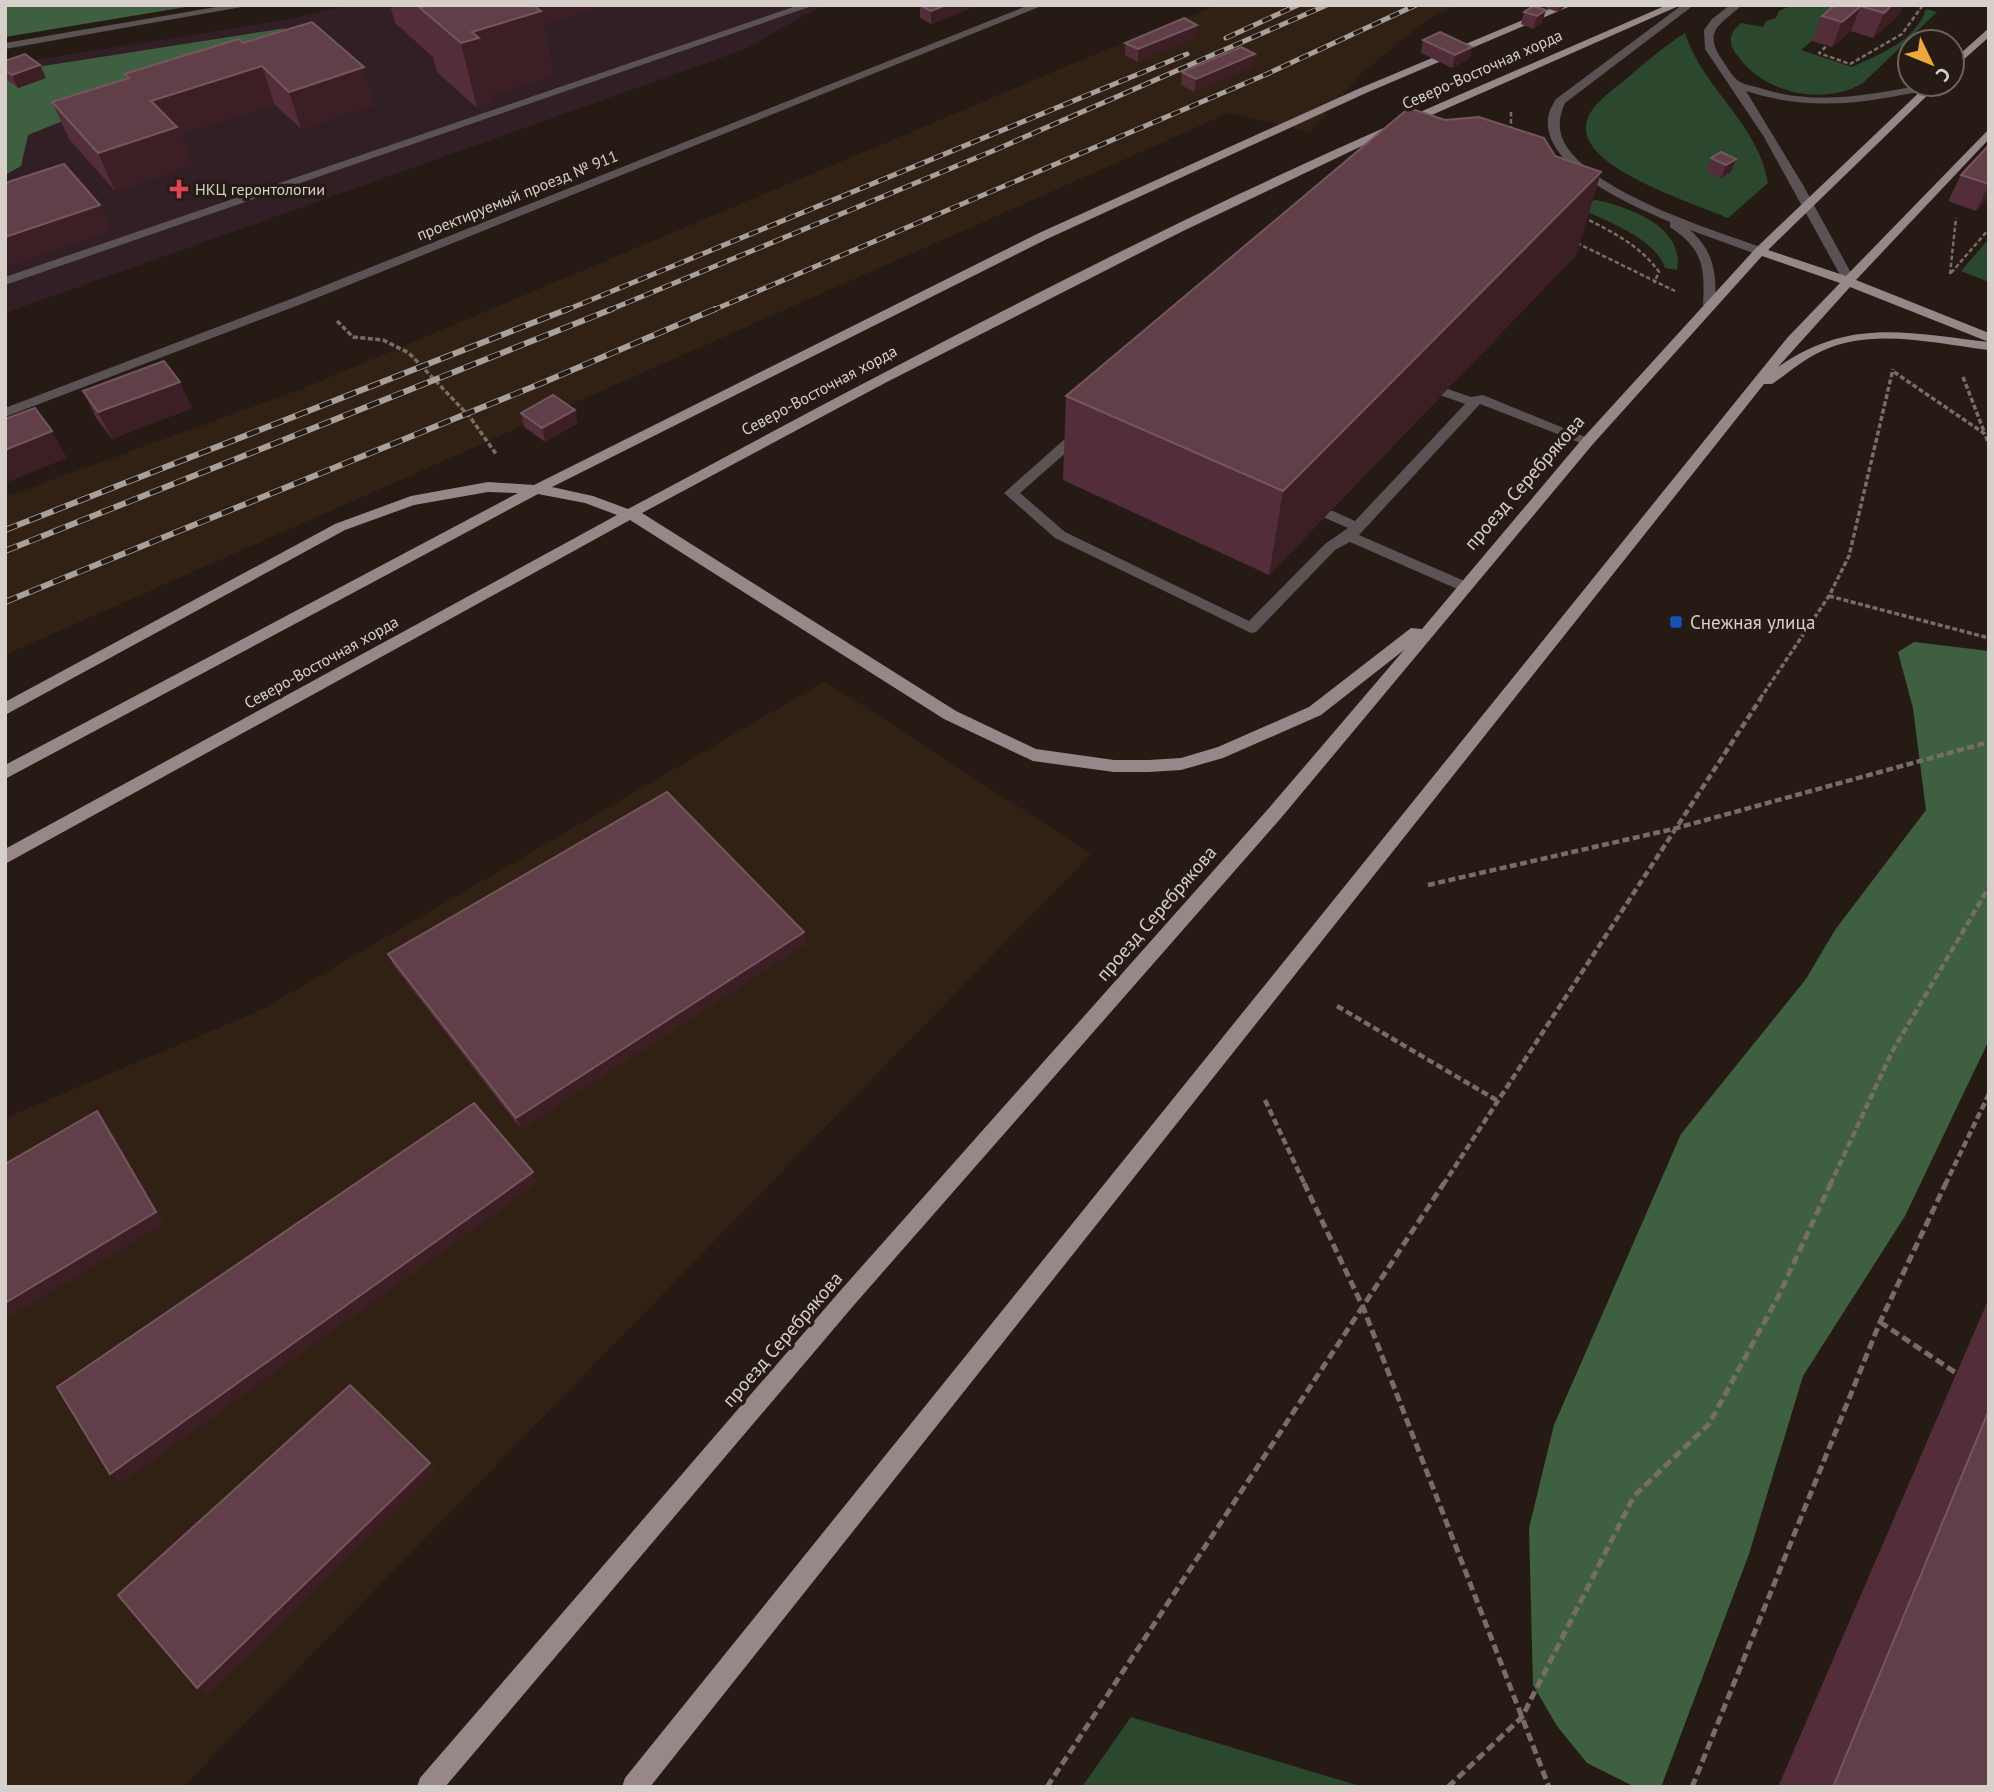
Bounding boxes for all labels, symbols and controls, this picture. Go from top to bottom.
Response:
street label: Северо-Восточная хорда [1399,25,1565,113]
north arrow [1896,28,1966,98]
text: С [1931,63,1956,87]
street label: проектируемый проезд № 911 [413,145,621,245]
marker: НКЦ геронтологии [169,179,189,199]
place label: НКЦ геронтологии [195,179,325,199]
street label: Северо-Восточная хорда [738,340,900,440]
street label: проезд Серебрякова [1459,410,1589,554]
place label: Снежная улица [1690,610,1815,634]
street label: Северо-Восточная хорда [240,611,402,713]
marker: Снежная улица [1668,614,1684,630]
street label: проезд Серебрякова [1091,841,1221,985]
street label: проезд Серебрякова [717,1267,847,1411]

